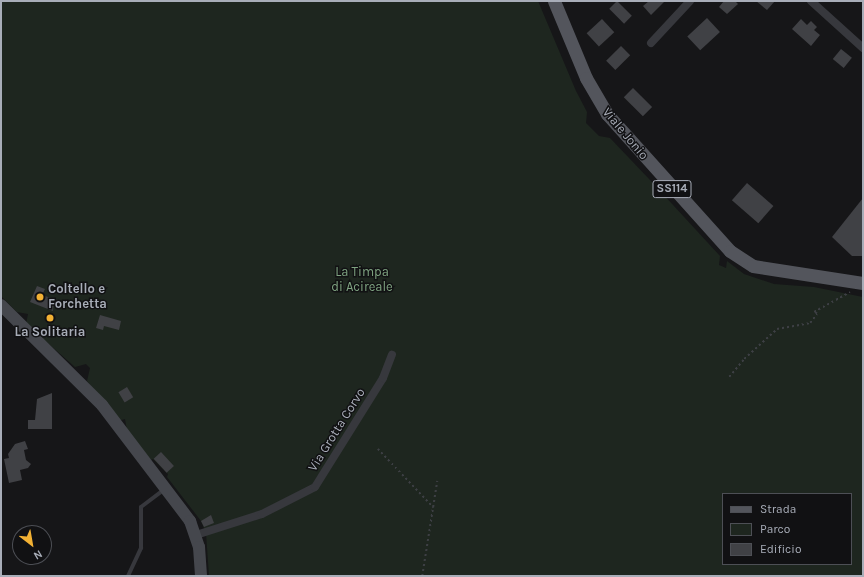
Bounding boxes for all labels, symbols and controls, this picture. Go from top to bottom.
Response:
street label: Viale Jonio [599,105,651,163]
road number: SS114 [652,179,692,199]
park label: La Timpa di Acireale [331,265,393,296]
place label: Coltello e Forchetta [48,282,107,313]
marker: Coltello e Forchetta [35,292,45,302]
marker: La Solitaria [45,313,55,323]
place label: La Solitaria [15,324,85,340]
street label: Via Grotta Corvo [305,386,369,474]
legend [722,493,852,565]
text: Strada [760,502,796,516]
text: Parco [760,522,790,536]
north arrow [12,525,52,565]
text: Edificio [760,542,801,556]
text: N [31,547,45,562]

